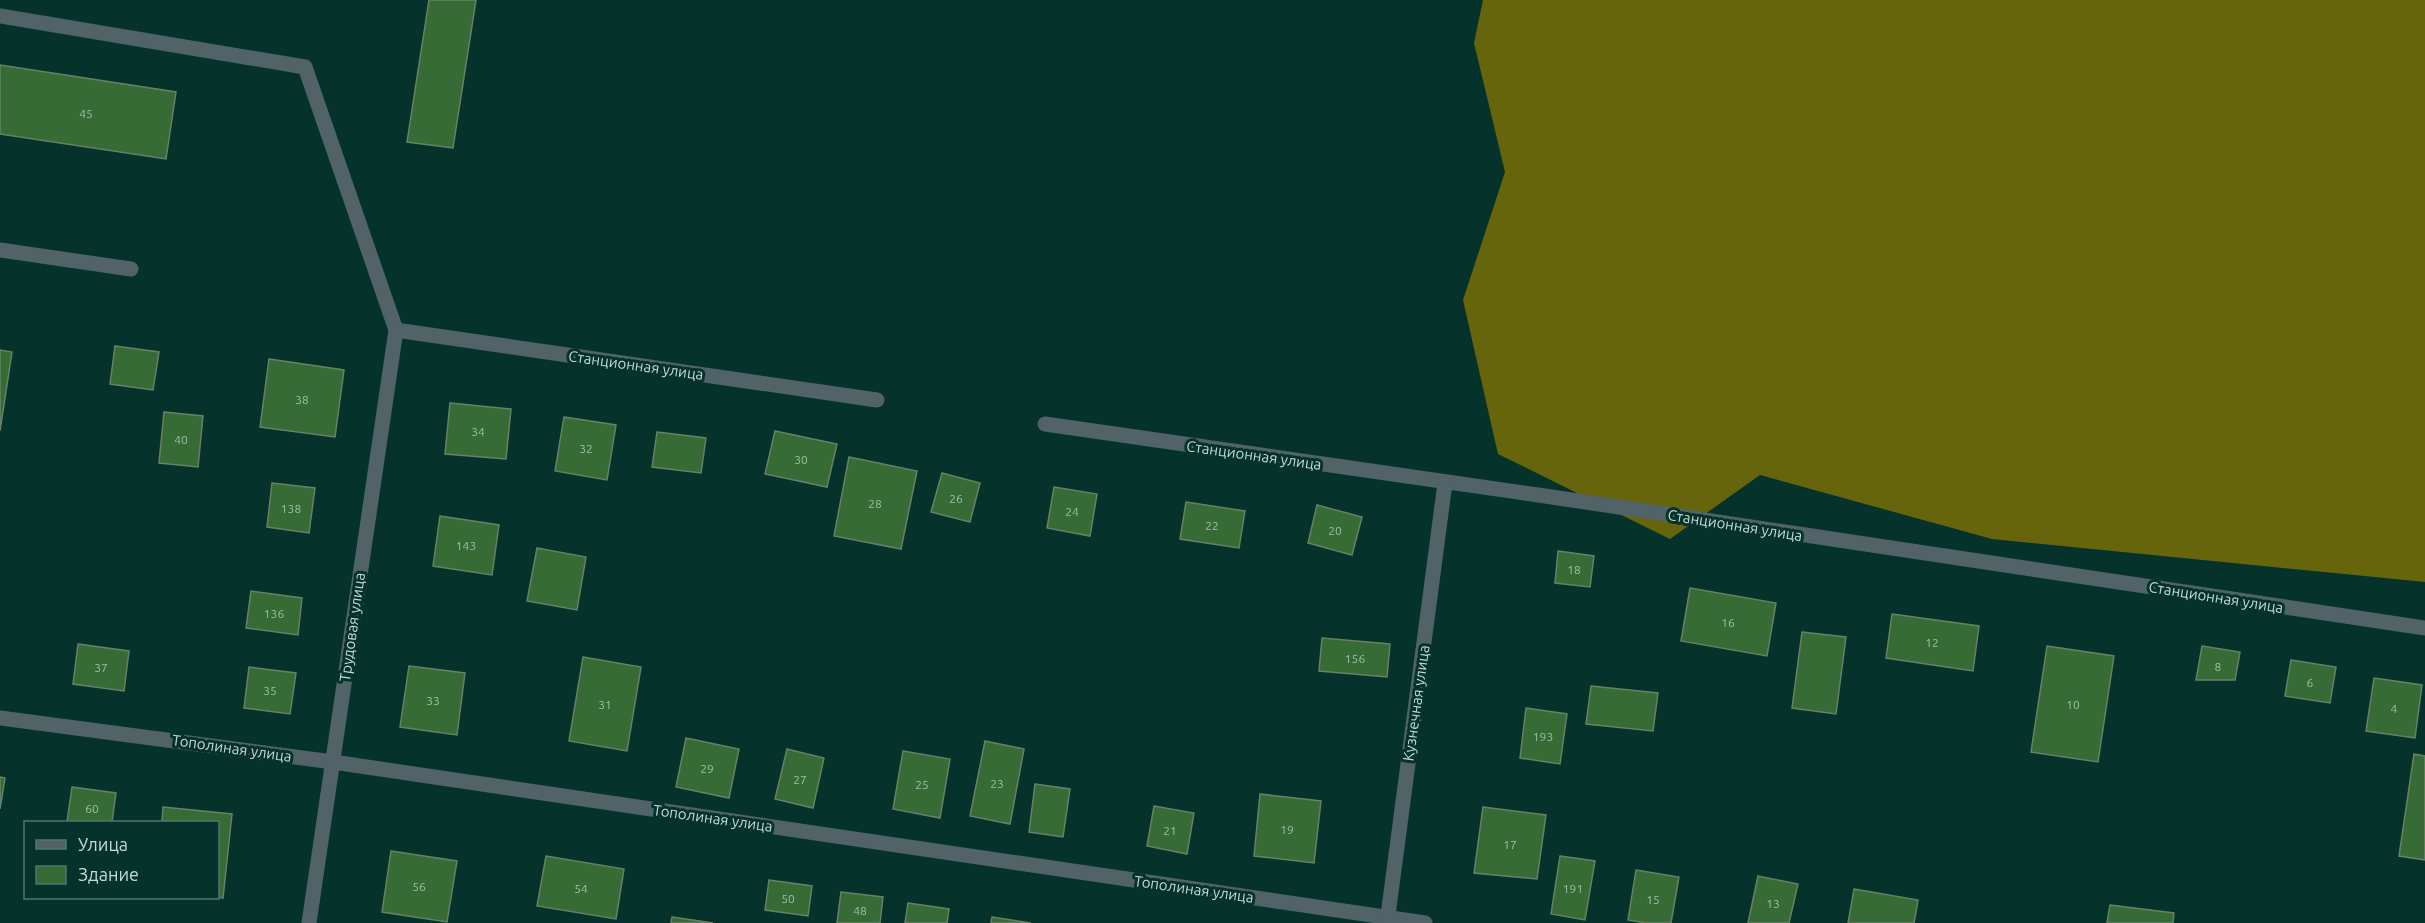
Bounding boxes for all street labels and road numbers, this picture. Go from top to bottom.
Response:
street label: Станционная улица [567,347,705,383]
street label: Станционная улица [1185,437,1323,473]
street label: Станционная улица [1666,506,1804,544]
street label: Трудовая улица [336,571,368,683]
street label: Станционная улица [2147,578,2285,616]
street label: Кузнечная улица [1399,644,1433,762]
street label: Тополиная улица [171,731,293,765]
street label: Тополиная улица [652,801,774,835]
street label: Тополиная улица [1133,872,1255,906]

